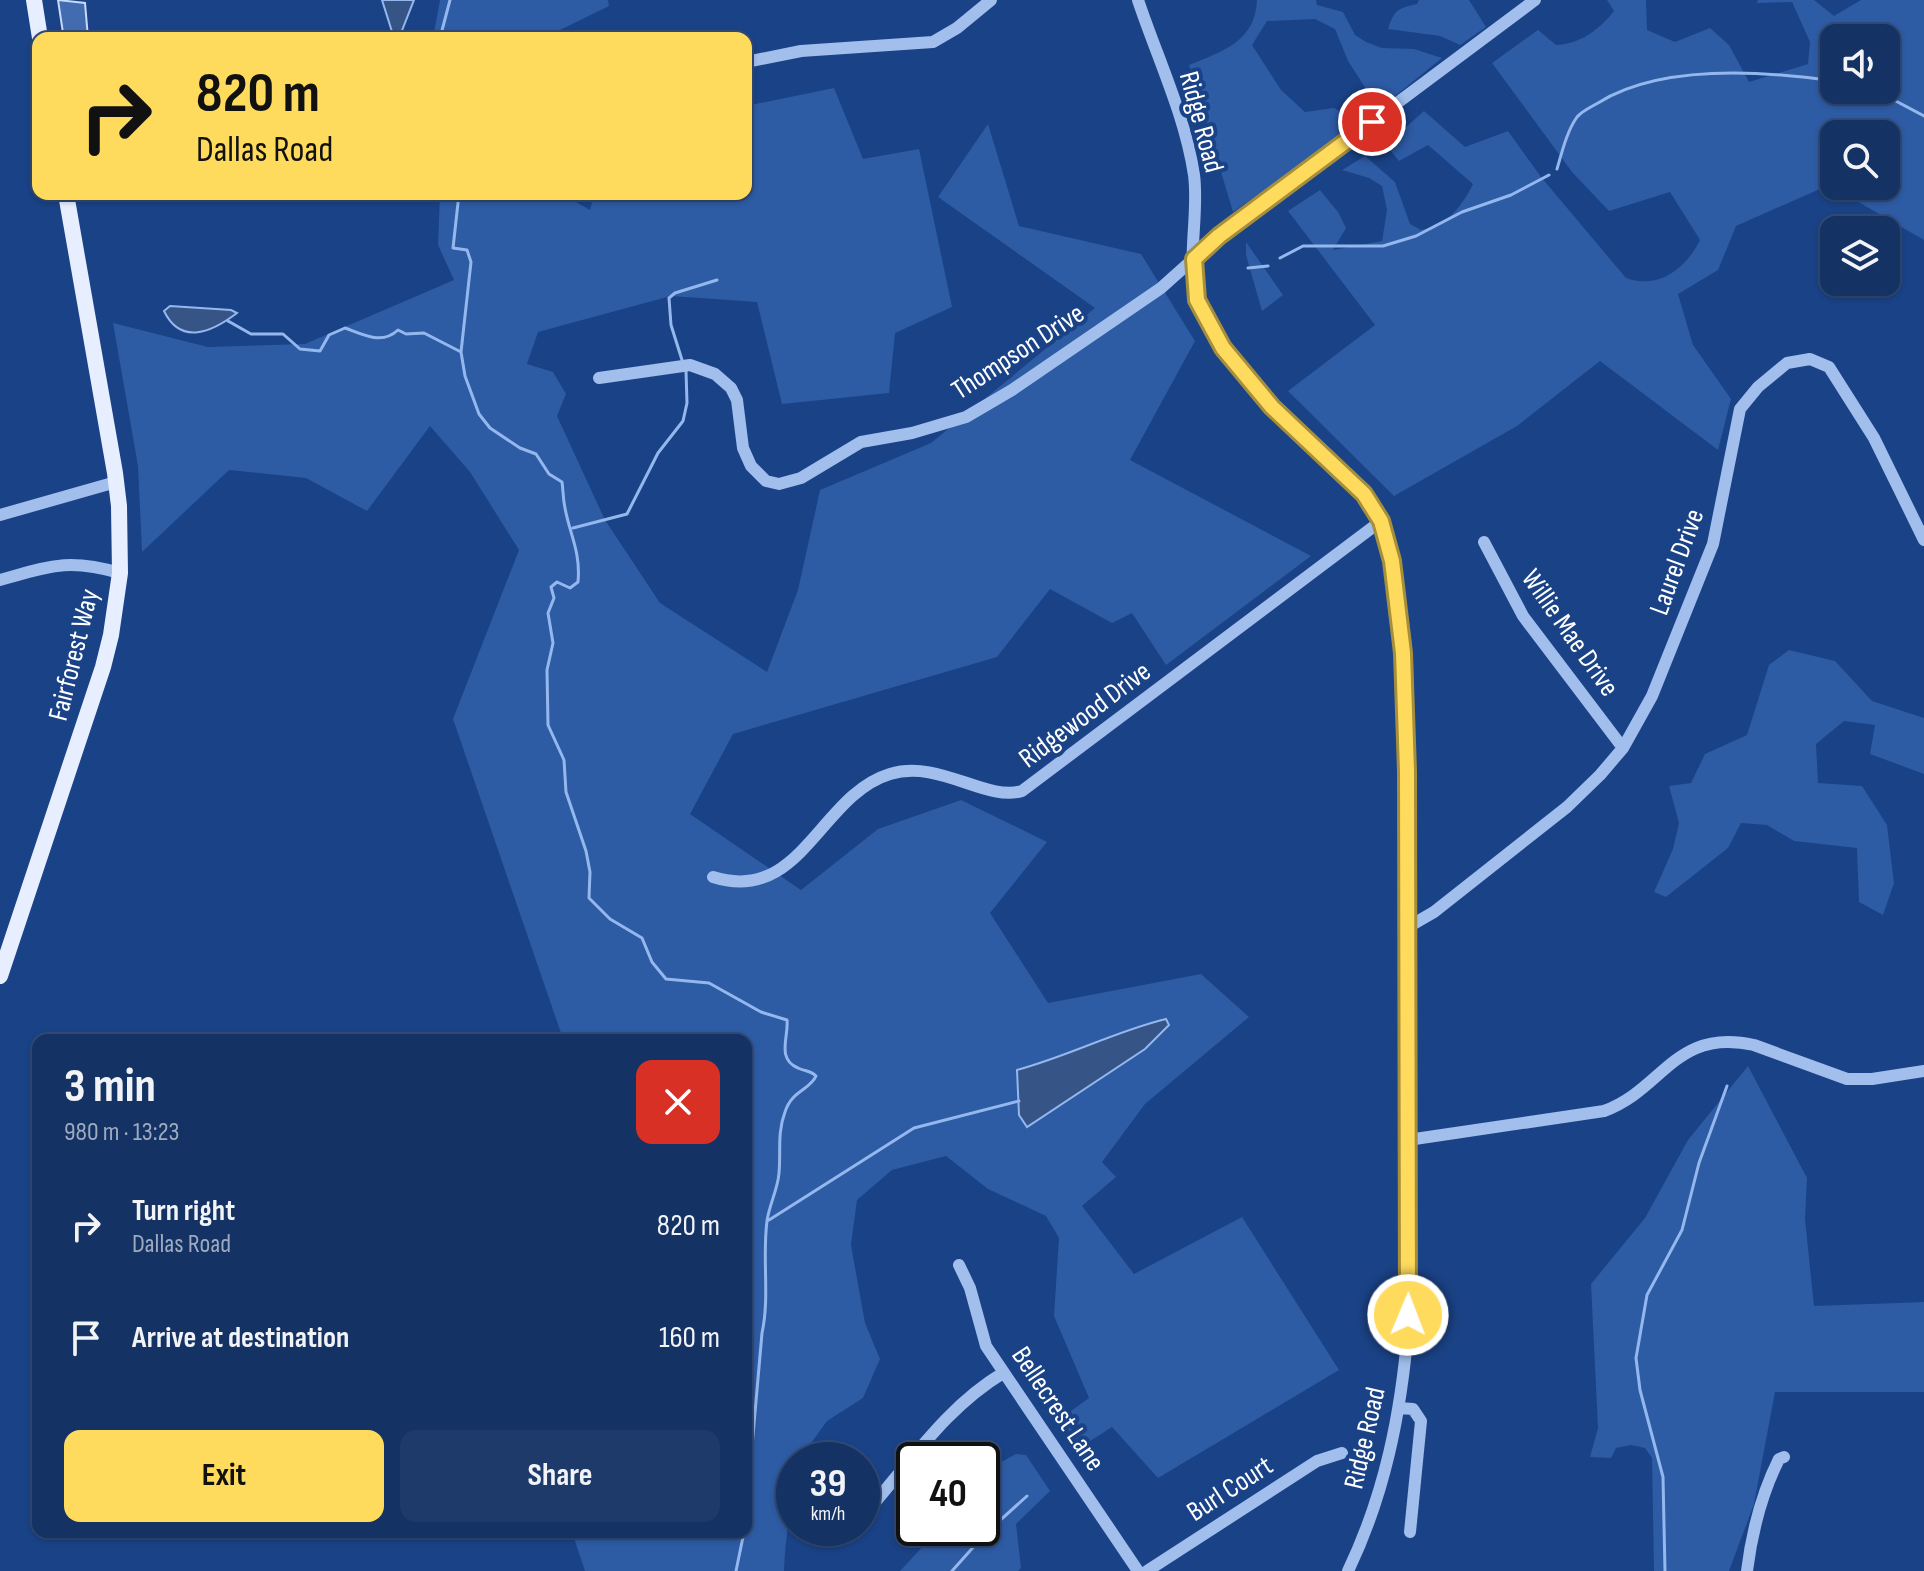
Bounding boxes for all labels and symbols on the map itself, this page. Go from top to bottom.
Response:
street label: Ridge Road [1172,68,1230,176]
pin [1338,88,1406,156]
street label: Thompson Drive [946,297,1090,407]
street label: Laurel Drive [1643,505,1711,619]
street label: Willie Mae Drive [1514,563,1626,703]
street label: Fairforest Way [42,586,106,724]
street label: Ridgewood Drive [1013,655,1157,775]
position arrow [1366,1273,1450,1357]
street label: Bellecrest Lane [1004,1341,1112,1477]
street label: Ridge Road [1337,1384,1393,1492]
speed limit sign: 40 [896,1442,1000,1546]
street label: Burl Court [1181,1449,1279,1529]

